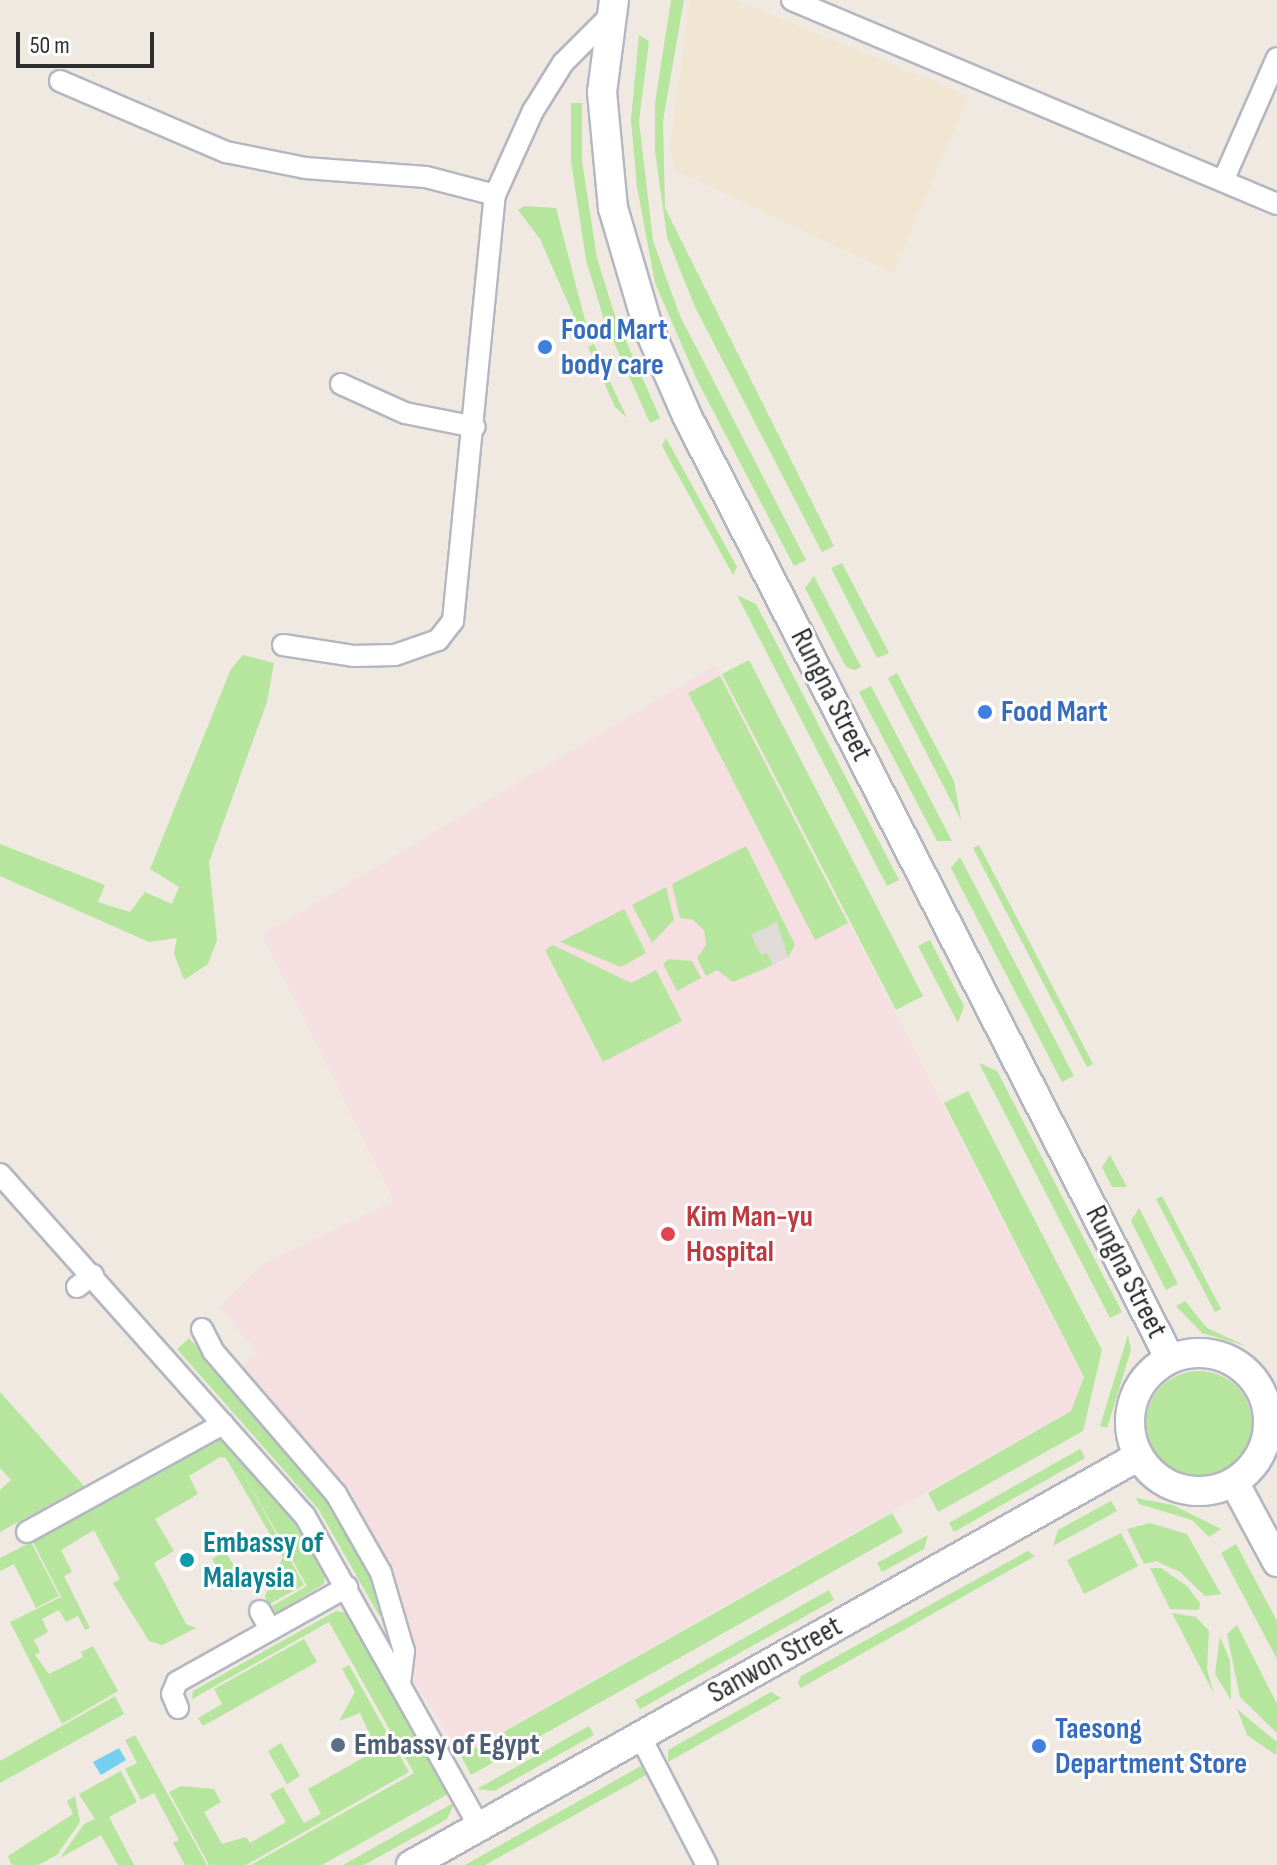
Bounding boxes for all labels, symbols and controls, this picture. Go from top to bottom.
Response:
scale bar [20,16,158,66]
text: 50 m [30,31,70,60]
place label: Food Mart body care [561,312,668,382]
marker: Food Mart body care [536,338,554,356]
street label: Rungna Street [782,623,880,767]
place label: Food Mart [1001,694,1108,730]
marker: Food Mart [976,703,994,721]
place label: Kim Man-yu Hospital [686,1199,813,1270]
street label: Rungna Street [1077,1200,1175,1344]
marker: Kim Man-yu Hospital [657,1223,679,1245]
place label: Embassy of Malaysia [203,1525,323,1596]
marker: Embassy of Malaysia [178,1551,196,1569]
street label: Sanwon Street [702,1609,848,1711]
place label: Taesong Department Store [1055,1711,1247,1782]
place label: Embassy of Egypt [354,1727,540,1763]
marker: Embassy of Egypt [329,1736,347,1754]
marker: Taesong Department Store [1030,1737,1048,1755]

